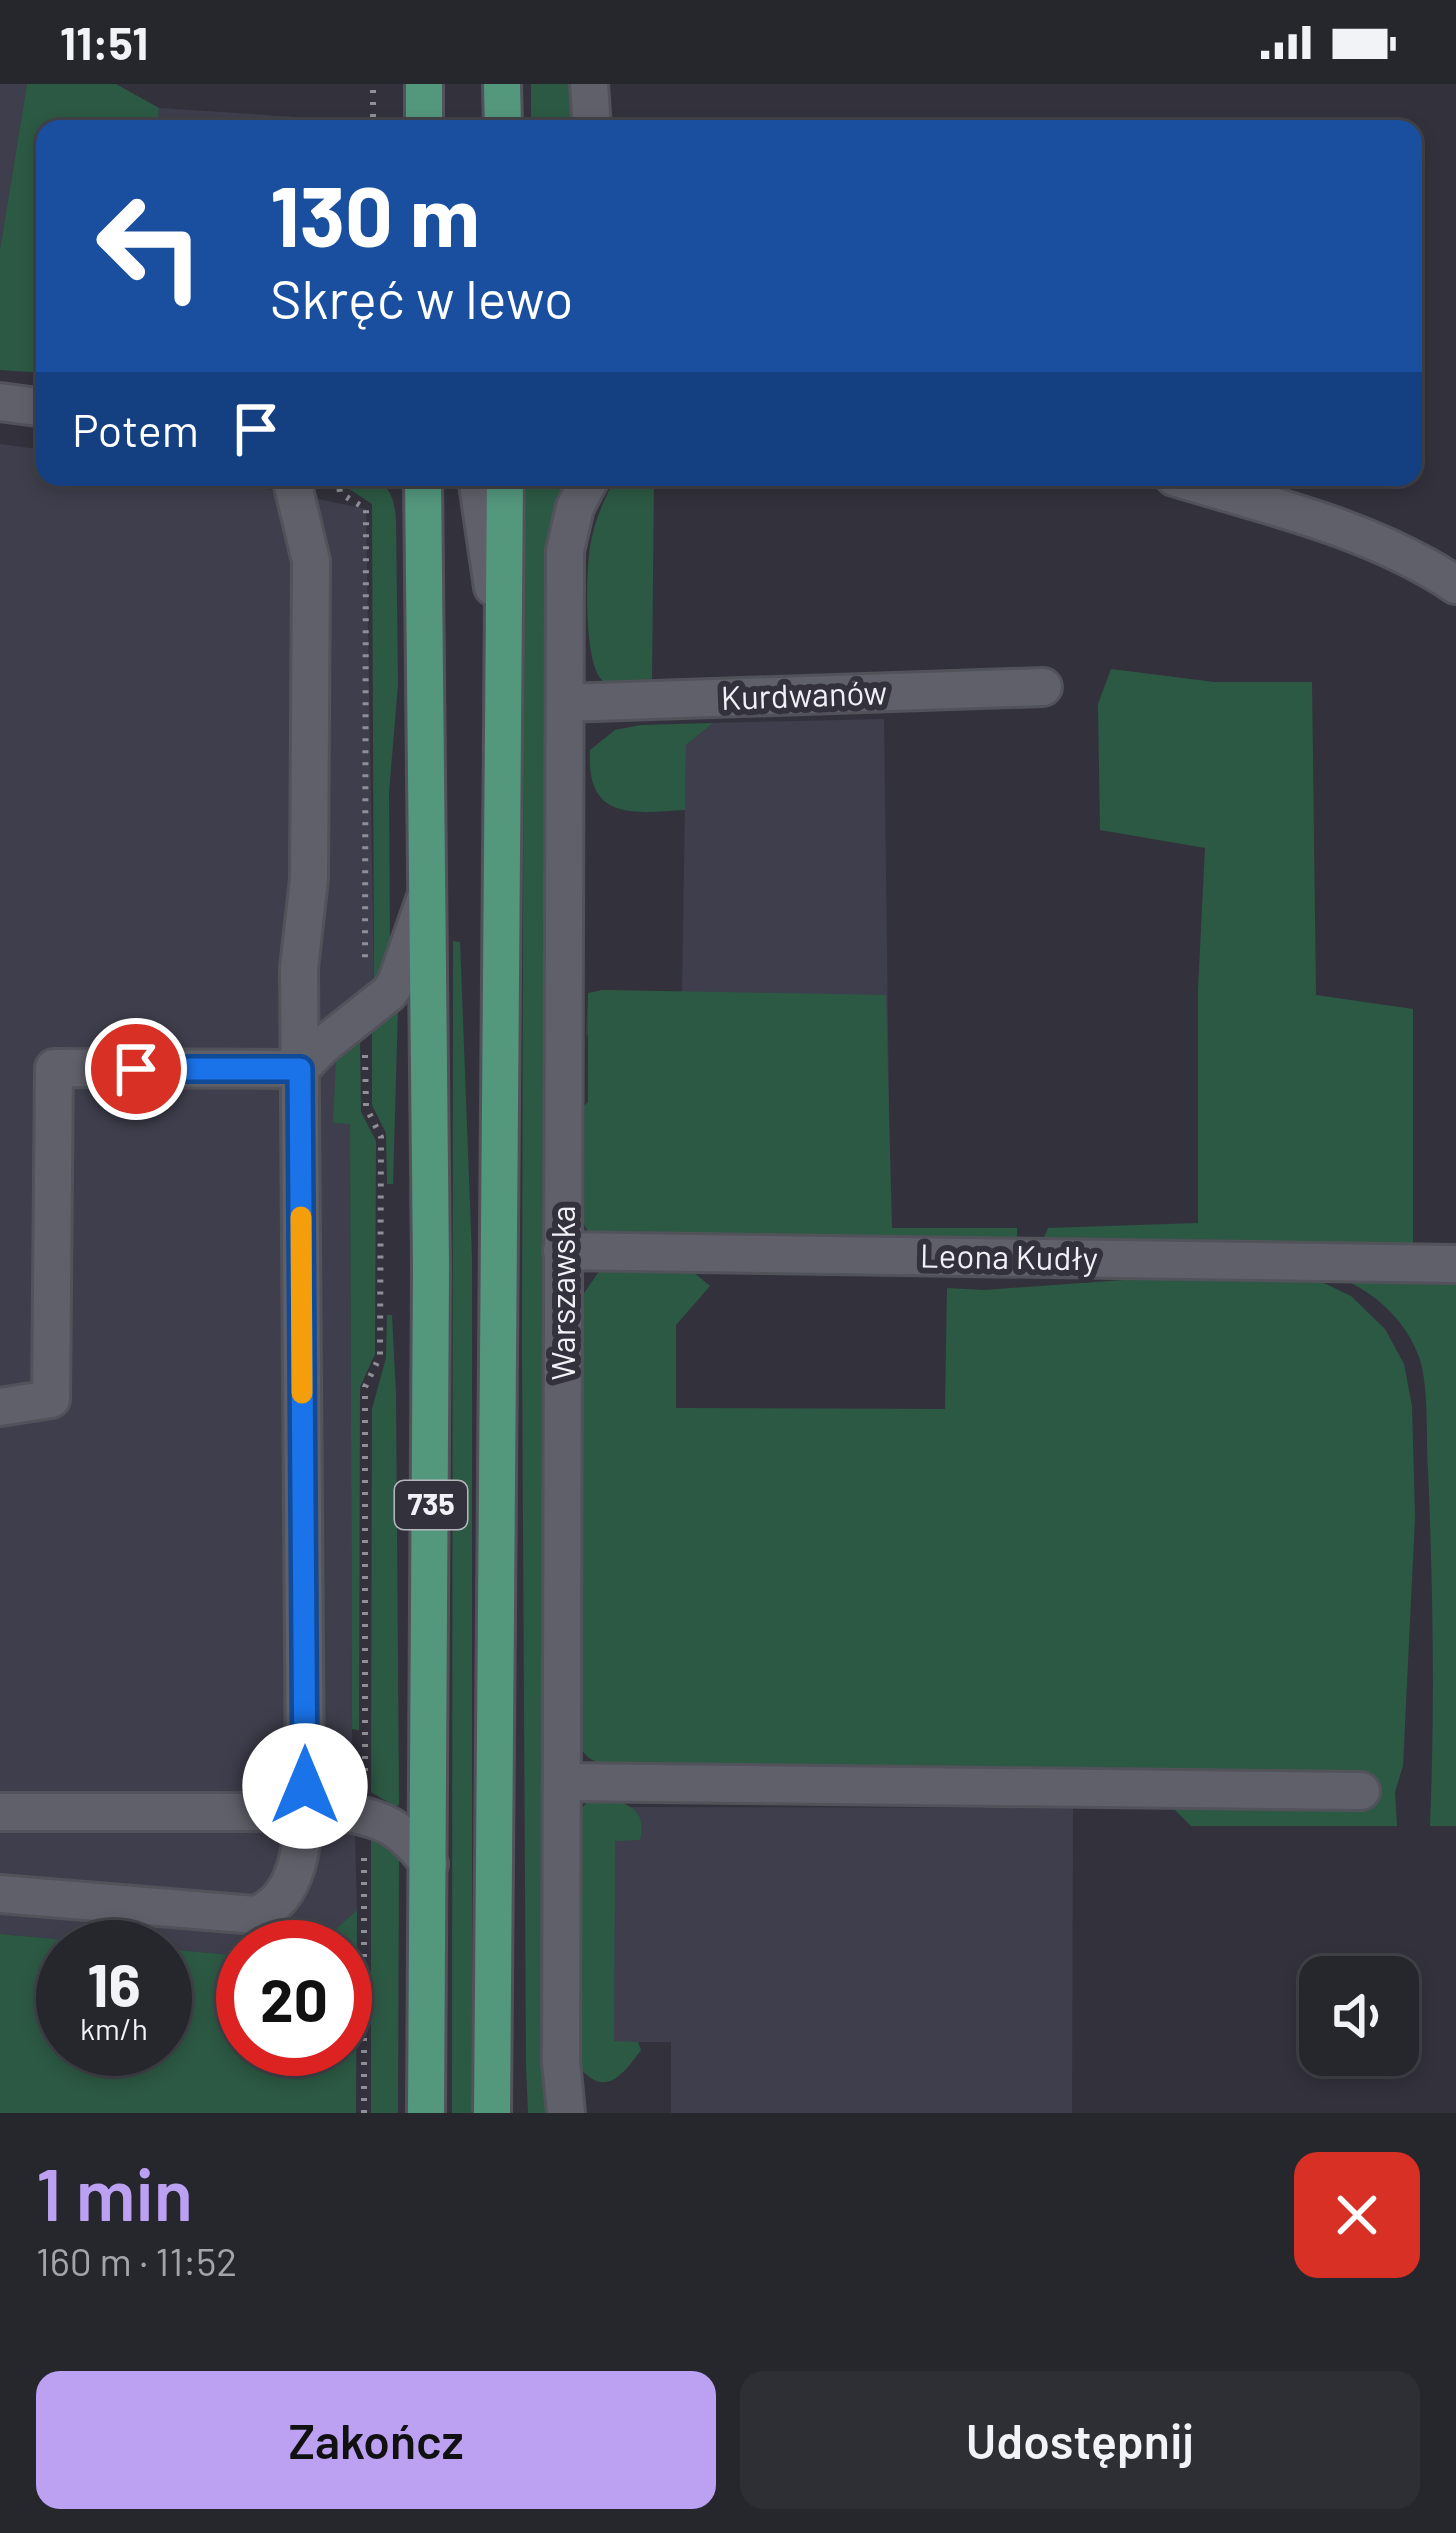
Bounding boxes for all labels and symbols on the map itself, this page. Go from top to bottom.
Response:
street label: Kurdwanów [720,671,888,717]
pin [85,1018,187,1120]
street label: Warszawska [542,1205,582,1381]
street label: Leona Kudły [920,1234,1098,1278]
road number: 735 [395,1481,467,1529]
position arrow [242,1723,368,1849]
speed limit sign: 20 [216,1920,372,2076]

